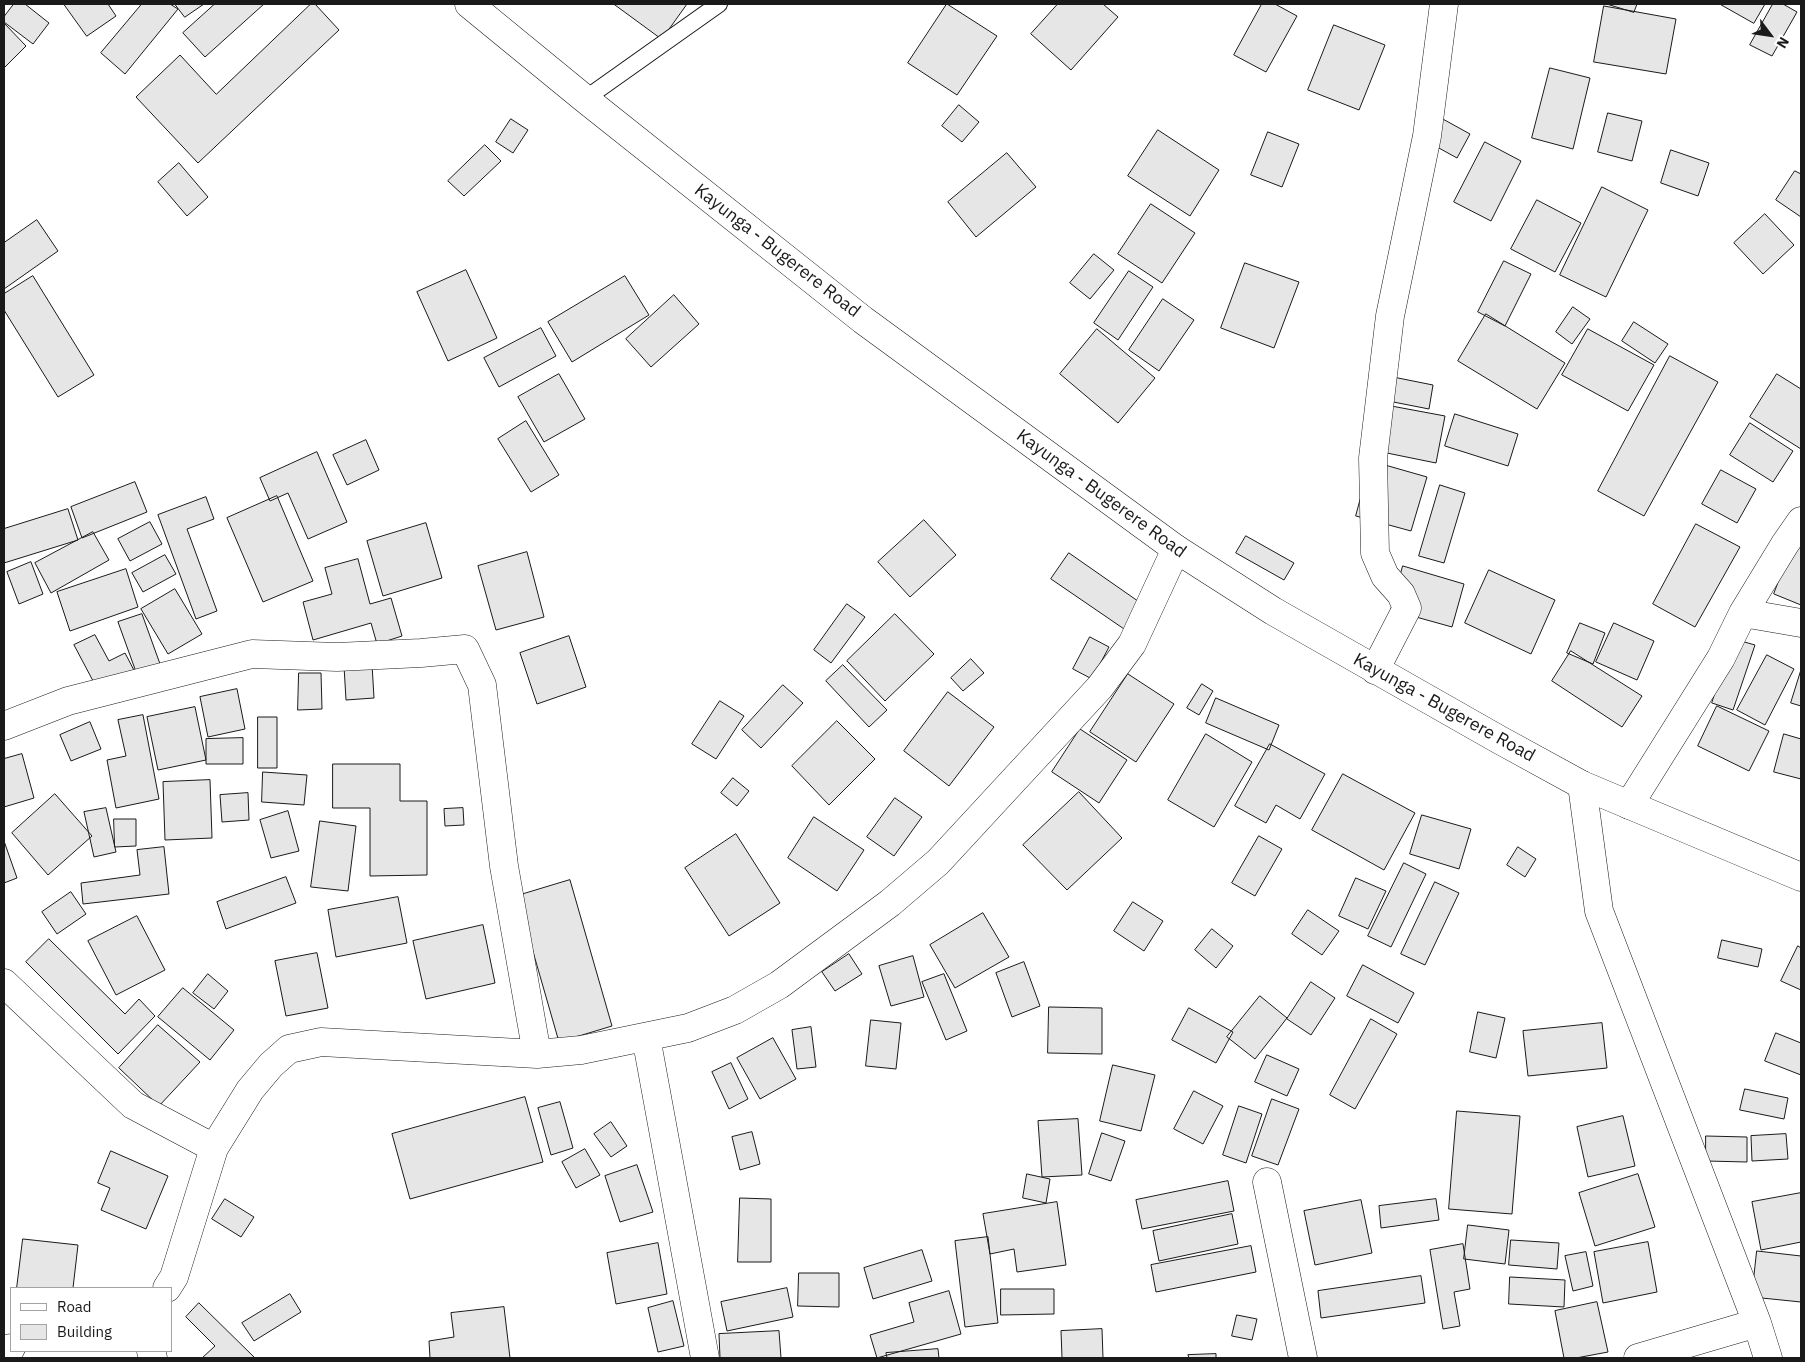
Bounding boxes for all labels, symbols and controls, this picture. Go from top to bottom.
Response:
north arrow [1745,10,1795,60]
text: N [1773,34,1793,52]
street label: Kayunga - Bugerere Road [690,180,864,322]
street label: Kayunga - Bugerere Road [1012,425,1190,563]
street label: Kayunga - Bugerere Road [1349,649,1539,767]
legend [10,1287,172,1352]
text: Road [57,1297,92,1316]
text: Building [57,1322,112,1341]

